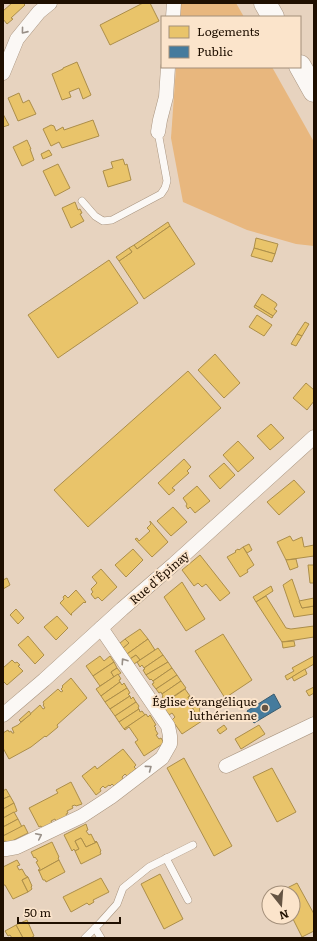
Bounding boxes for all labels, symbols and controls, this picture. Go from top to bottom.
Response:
legend [161,16,301,68]
text: Logements [197,22,260,40]
one-way arrow [21,27,28,34]
text: Public [197,42,233,60]
street label: Rue d'Épinay [125,546,193,608]
one-way arrow [121,658,128,665]
place label: Église évangélique luthérienne [152,692,257,724]
marker: Église évangélique luthérienne [260,703,270,713]
one-way arrow [145,766,152,773]
one-way arrow [35,833,42,841]
north arrow [261,885,301,925]
scale bar [18,899,120,925]
text: 50 m [24,903,51,921]
text: N [277,907,291,925]

